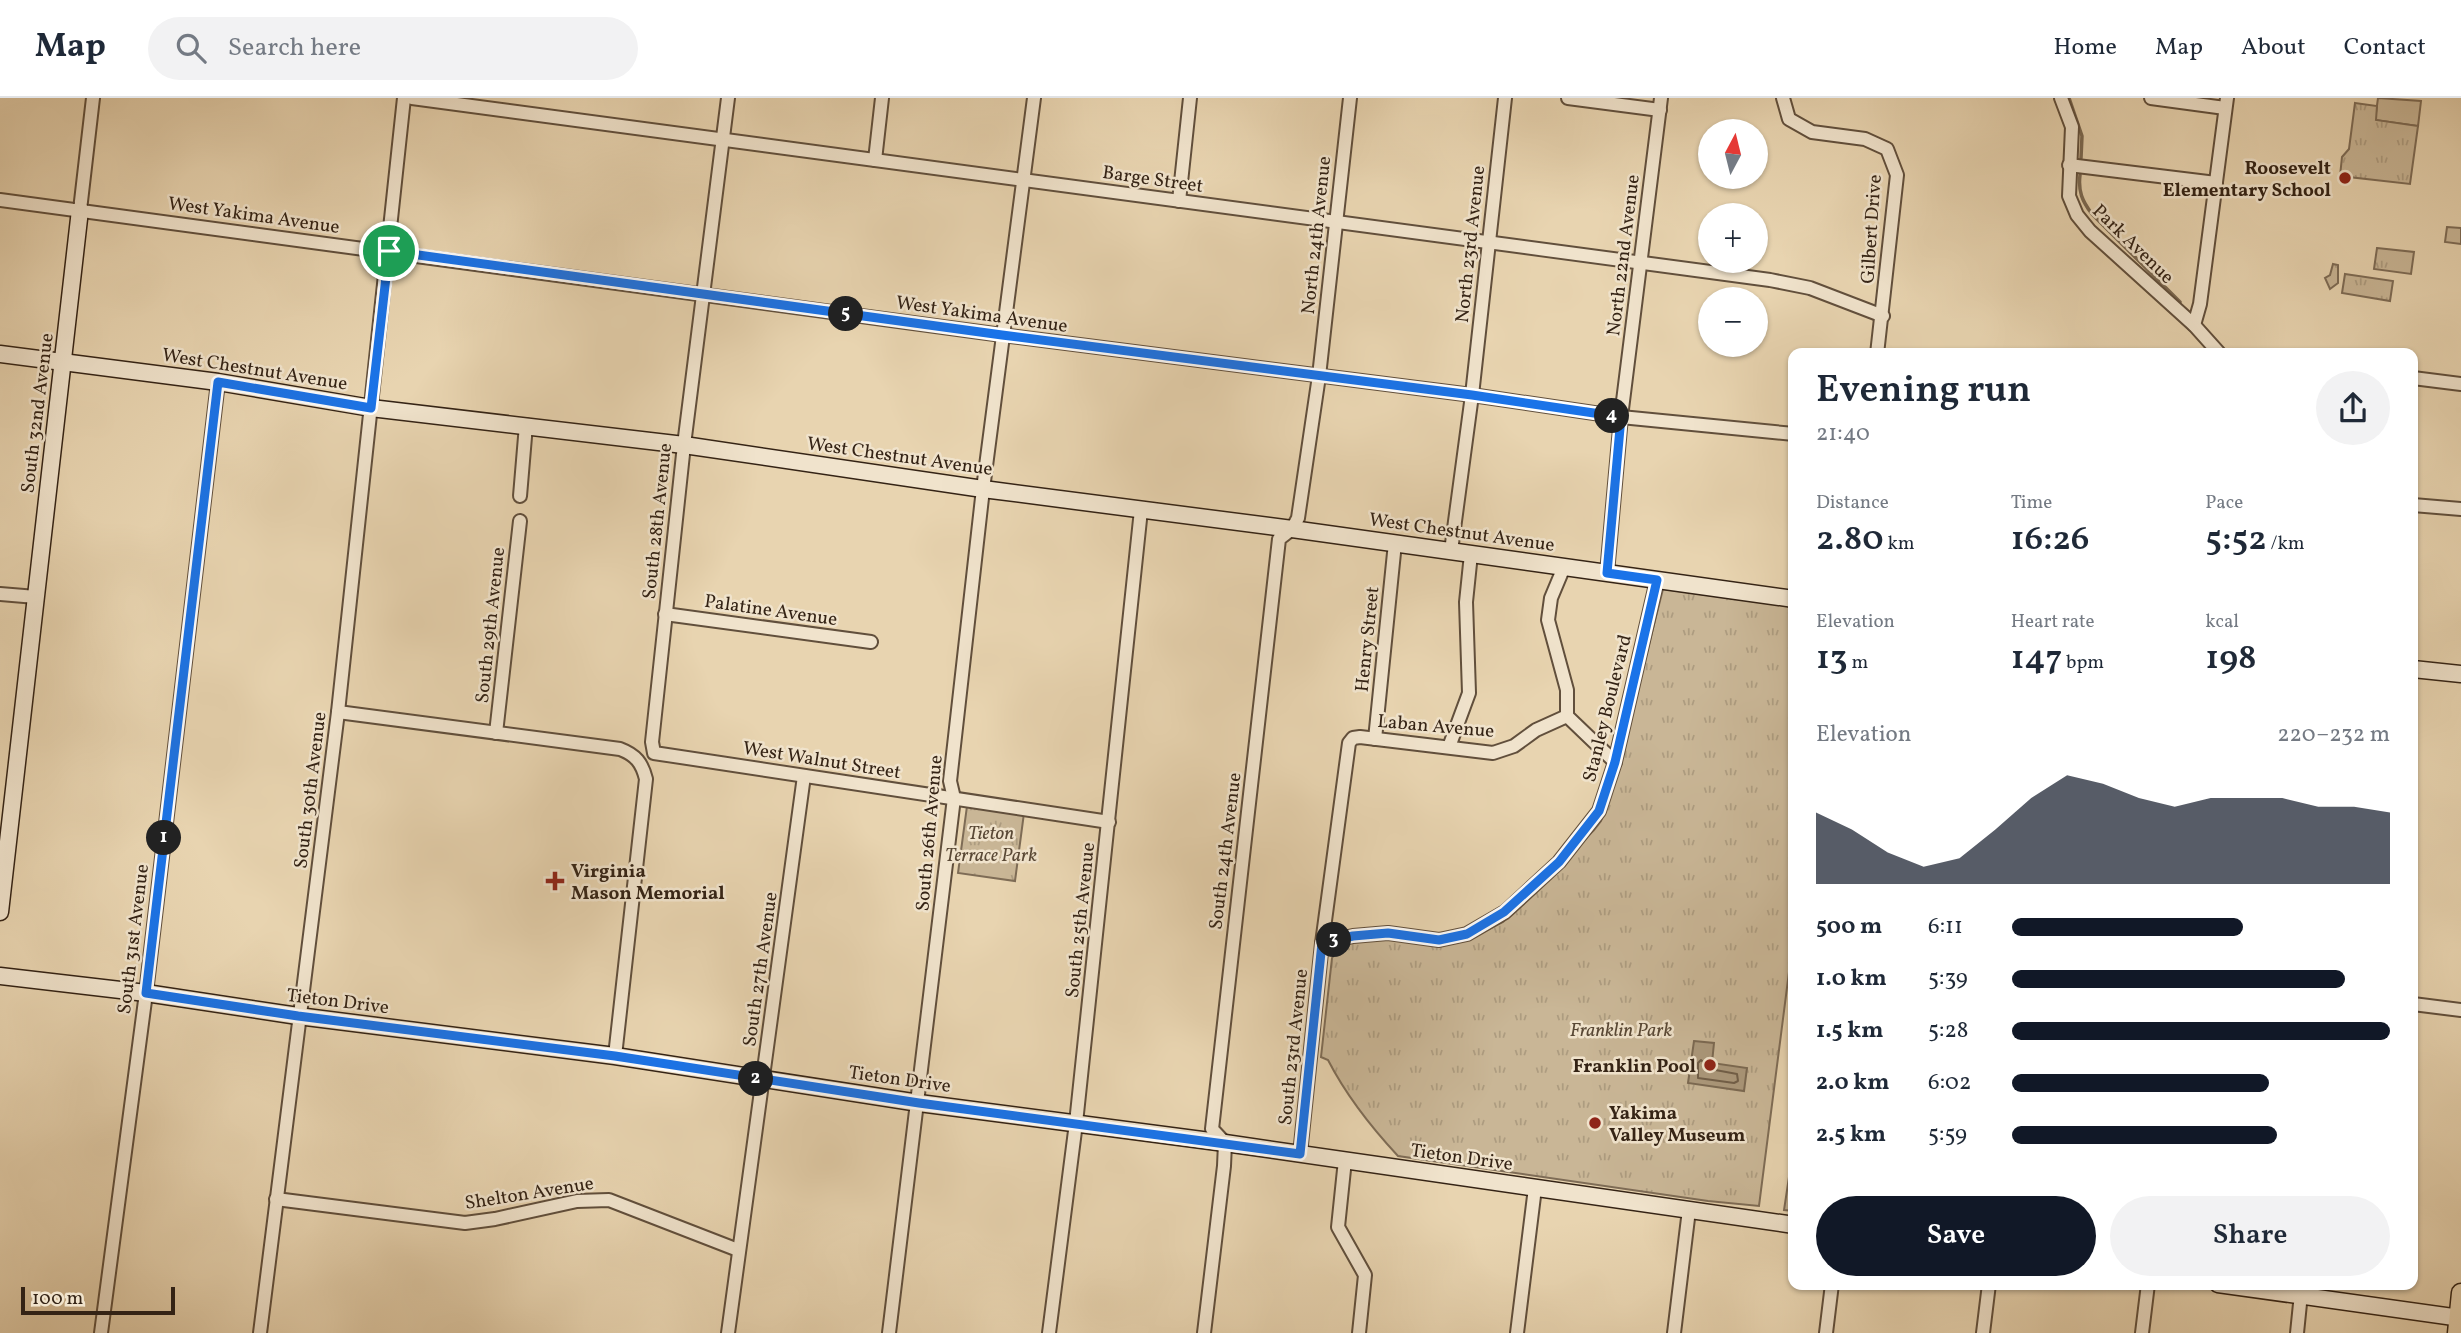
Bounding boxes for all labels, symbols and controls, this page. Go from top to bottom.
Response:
search box [148,17,638,80]
text: Map [35,25,106,71]
icon: search [172,29,210,67]
text: Search here [228,30,361,66]
text: Home [2053,31,2117,65]
text: Map [2155,31,2203,65]
text: About [2241,31,2306,65]
text: Contact [2344,31,2426,65]
north arrow [1698,119,1768,189]
map controls [1698,119,1768,357]
street label: North 24th Avenue [1296,155,1338,316]
place label: Roosevelt Elementary School [2163,156,2331,204]
street label: Barge Street [1101,160,1205,200]
street label: North 23rd Avenue [1450,164,1492,324]
marker: Roosevelt Elementary School [2337,170,2353,186]
street label: North 22nd Avenue [1601,173,1647,337]
street label: Gilbert Drive [1855,174,1889,285]
street label: West Yakima Avenue [166,191,341,241]
street label: Park Avenue [2086,199,2179,290]
button: + [1698,203,1768,273]
pin [359,221,419,281]
icon: arrive [370,232,408,270]
button: − [1698,287,1768,357]
street label: West Yakima Avenue [894,290,1069,340]
pin: 5 [828,296,864,332]
text: 5 [841,300,850,326]
street label: South 32nd Avenue [15,332,61,495]
street label: West Chestnut Avenue [160,342,349,397]
text: Evening run [1816,365,2031,418]
button: share [2316,371,2390,445]
pin: 4 [1594,398,1630,434]
text: 4 [1606,402,1617,428]
text: 21:40 [1816,418,1870,450]
street label: West Chestnut Avenue [805,431,994,483]
street label: South 28th Avenue [637,442,679,601]
text: Distance [1816,490,1889,516]
text: Time [2011,490,2052,516]
text: Pace [2205,490,2243,516]
street label: West Chestnut Avenue [1367,507,1556,559]
text: 2.80 [1816,516,1884,564]
text: 16:26 [2011,516,2089,564]
text: 5:52 [2205,516,2267,564]
text: km [1884,531,1915,557]
text: /km [2267,531,2305,557]
street label: South 29th Avenue [470,546,512,705]
street label: Henry Street [1350,585,1386,693]
street label: Palatine Avenue [703,589,839,633]
text: Elevation [1816,609,1895,635]
text: Heart rate [2011,609,2095,635]
text: kcal [2205,609,2239,635]
street label: Stanley Boulevard [1577,632,1639,785]
text: 13 [1816,635,1848,683]
text: 147 [2011,635,2062,683]
text: 198 [2205,635,2257,683]
text: m [1848,650,1868,676]
text: bpm [2062,650,2104,676]
street label: Laban Avenue [1376,709,1495,745]
street label: South 30th Avenue [288,710,334,870]
text: Elevation [1816,719,1912,751]
text: 220–232 m [2277,719,2390,751]
street label: West Walnut Street [741,736,903,786]
street label: South 26th Avenue [910,754,950,912]
street label: South 24th Avenue [1203,771,1249,931]
pin: 1 [146,820,182,856]
park label: Tieton Terrace Park [945,821,1037,869]
text: 1 [160,824,167,850]
street label: South 25th Avenue [1060,841,1102,999]
place label: Virginia Mason Memorial [571,859,725,907]
street label: South 31st Avenue [112,863,156,1016]
marker: Virginia Mason Memorial [545,871,565,891]
street label: South 27th Avenue [737,890,785,1048]
text: 500 m [1816,911,1882,943]
text: 6:11 [1928,911,1963,943]
pin: 3 [1316,922,1352,958]
text: 3 [1329,926,1338,952]
text: 1.0 km [1816,963,1887,995]
text: 5:39 [1928,963,1968,995]
street label: South 23rd Avenue [1273,968,1315,1127]
street label: Tieton Drive [285,983,390,1021]
text: 1.5 km [1816,1015,1883,1047]
text: 5:28 [1928,1015,1969,1047]
park label: Franklin Park [1570,1018,1672,1044]
place label: Franklin Pool [1573,1054,1696,1080]
marker: Franklin Pool [1702,1057,1718,1073]
street label: Tieton Drive [847,1060,953,1100]
pin: 2 [738,1062,774,1096]
text: 2 [751,1065,760,1091]
text: 2.0 km [1816,1067,1889,1099]
text: 6:02 [1928,1067,1971,1099]
place label: Yakima Valley Museum [1609,1101,1745,1149]
marker: Yakima Valley Museum [1587,1115,1603,1131]
text: 2.5 km [1816,1119,1886,1151]
text: 5:59 [1928,1119,1967,1151]
street label: Tieton Drive [1409,1138,1515,1178]
street label: Shelton Avenue [463,1171,596,1217]
button: Save [1816,1196,2096,1276]
button: Share [2110,1196,2390,1276]
scale bar [21,1284,175,1316]
text: 100 m [32,1286,83,1312]

